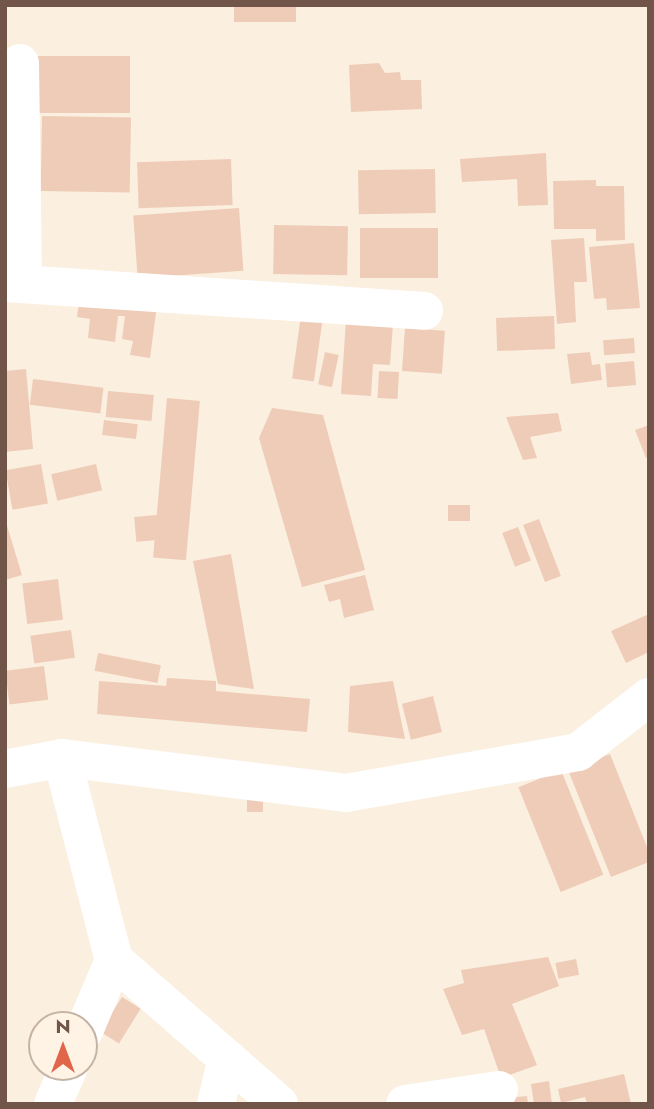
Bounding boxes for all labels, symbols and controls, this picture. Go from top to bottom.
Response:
north arrow [28,1011,98,1081]
text: N [55,1013,71,1040]

